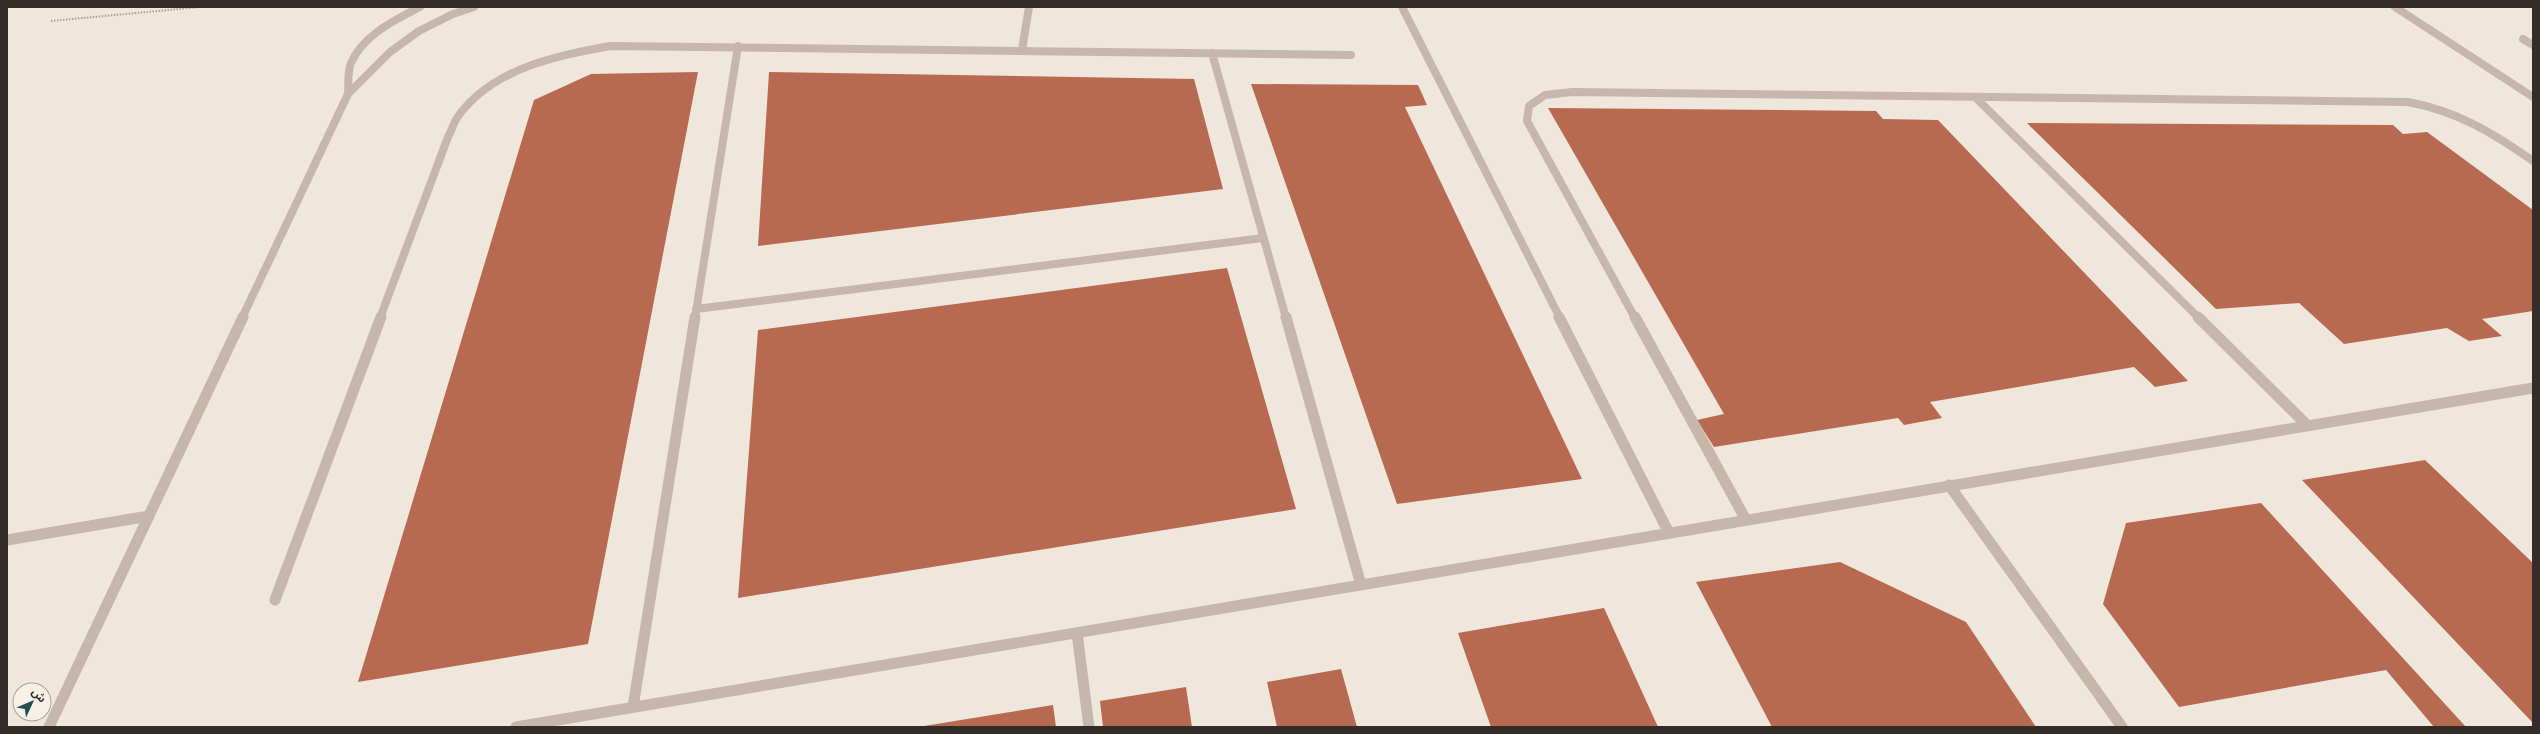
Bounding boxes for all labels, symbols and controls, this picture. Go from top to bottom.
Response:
north arrow [12,682,52,722]
text: ش [29,685,49,705]

